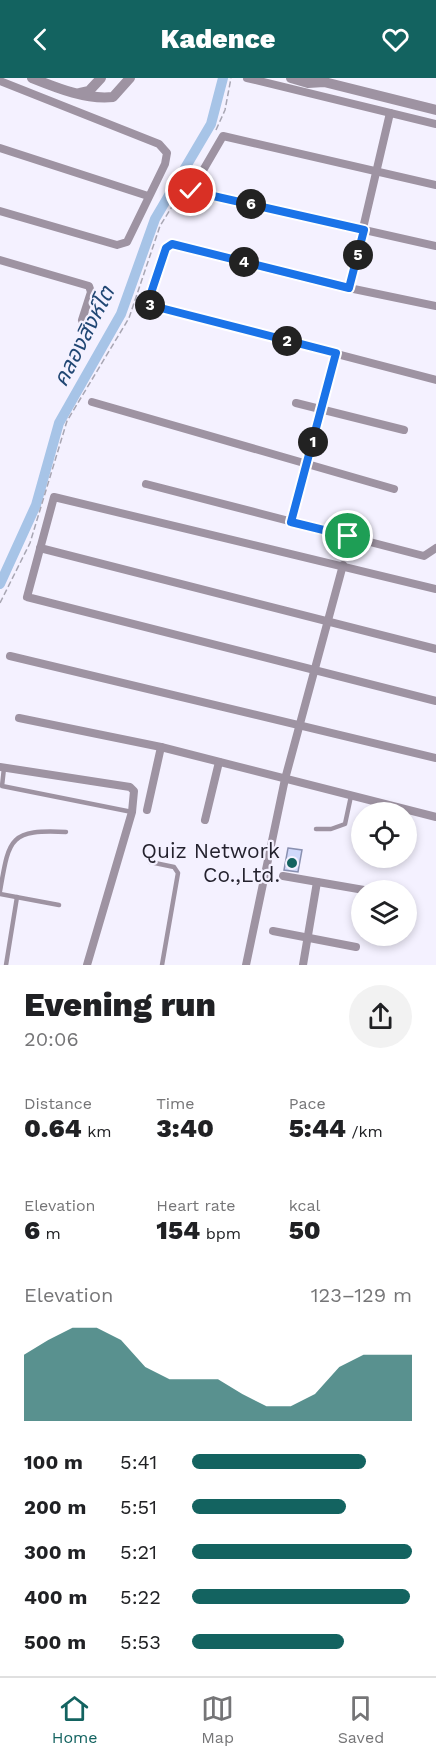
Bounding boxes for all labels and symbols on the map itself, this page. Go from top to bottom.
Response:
pin [165,165,216,216]
pin: 6 [236,189,266,219]
pin: 5 [343,240,373,270]
pin: 4 [229,247,259,277]
water label: คลองสิงห์โต [48,281,120,390]
pin: 3 [135,290,165,320]
pin: 2 [272,326,302,356]
pin: 1 [298,427,328,457]
pin [322,510,373,561]
place label: Quiz Network Co.,Ltd. [141,838,280,887]
marker: Quiz Network Co.,Ltd. [285,856,299,870]

